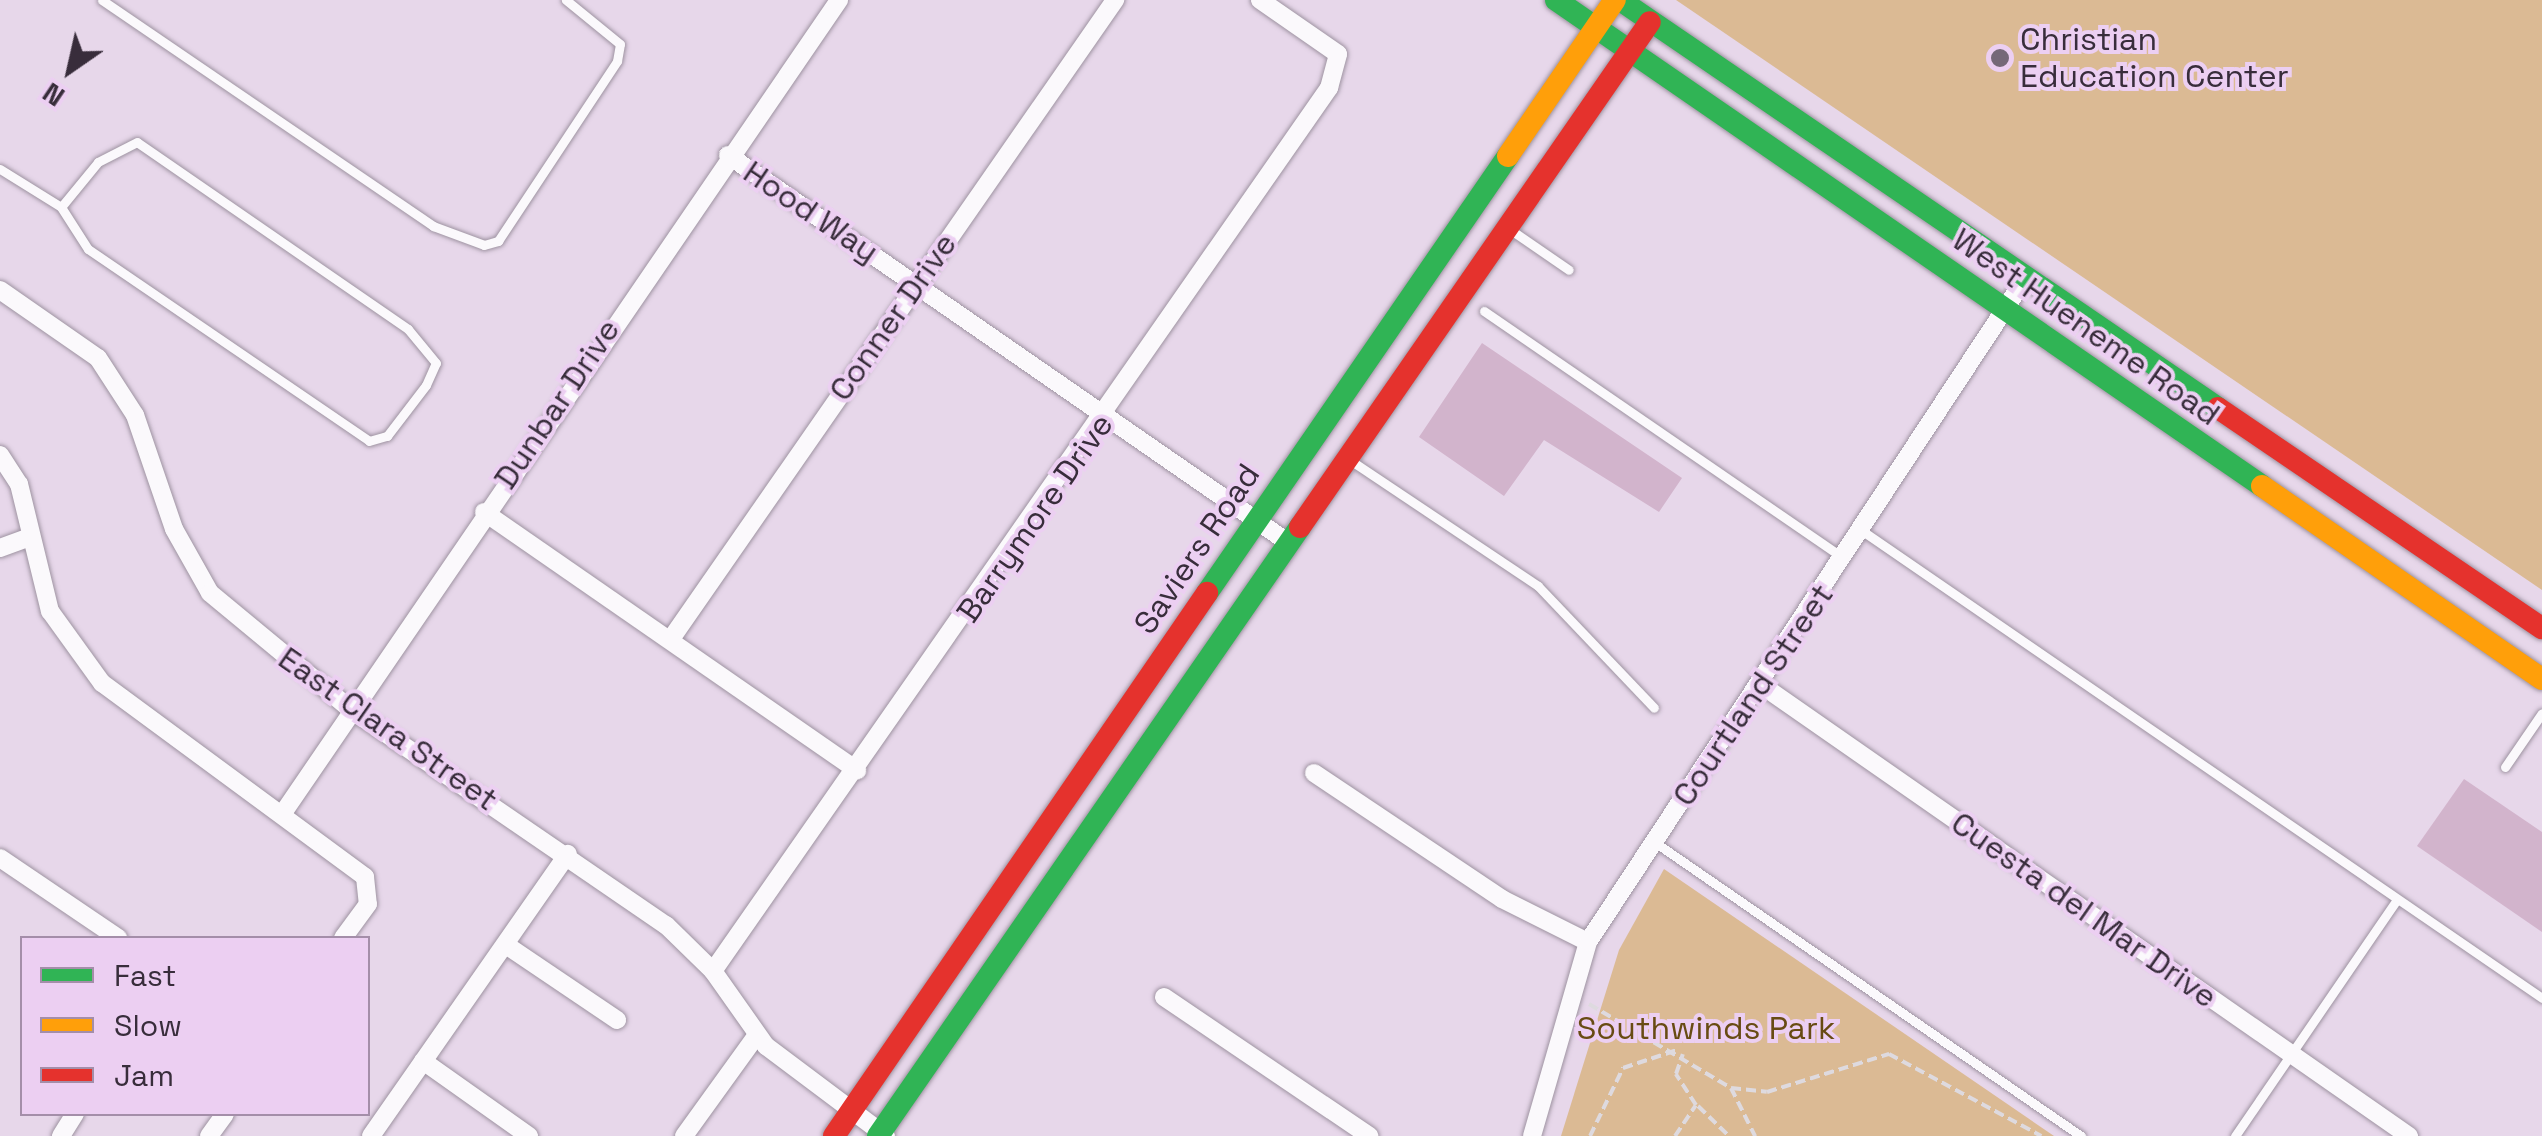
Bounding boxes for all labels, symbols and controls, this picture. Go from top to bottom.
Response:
north arrow [20,20,120,120]
place label: Christian Education Center [2020,21,2289,96]
marker: Christian Education Center [1989,47,2011,69]
text: N [35,75,71,115]
street label: Hood Way [736,153,886,271]
street label: West Hueneme Road [1945,220,2227,434]
street label: Conner Drive [821,226,965,408]
street label: Dunbar Drive [486,312,628,496]
street label: Barrymore Drive [949,406,1121,630]
street label: Saviers Road [1126,457,1268,641]
street label: Courtland Street [1665,577,1841,813]
street label: East Clara Street [271,639,505,819]
street label: Cuesta del Mar Drive [1944,804,2224,1016]
legend [20,936,370,1116]
text: Fast [114,956,176,995]
text: Slow [114,1006,182,1045]
park label: Southwinds Park [1577,1009,1835,1047]
text: Jam [114,1056,174,1095]

